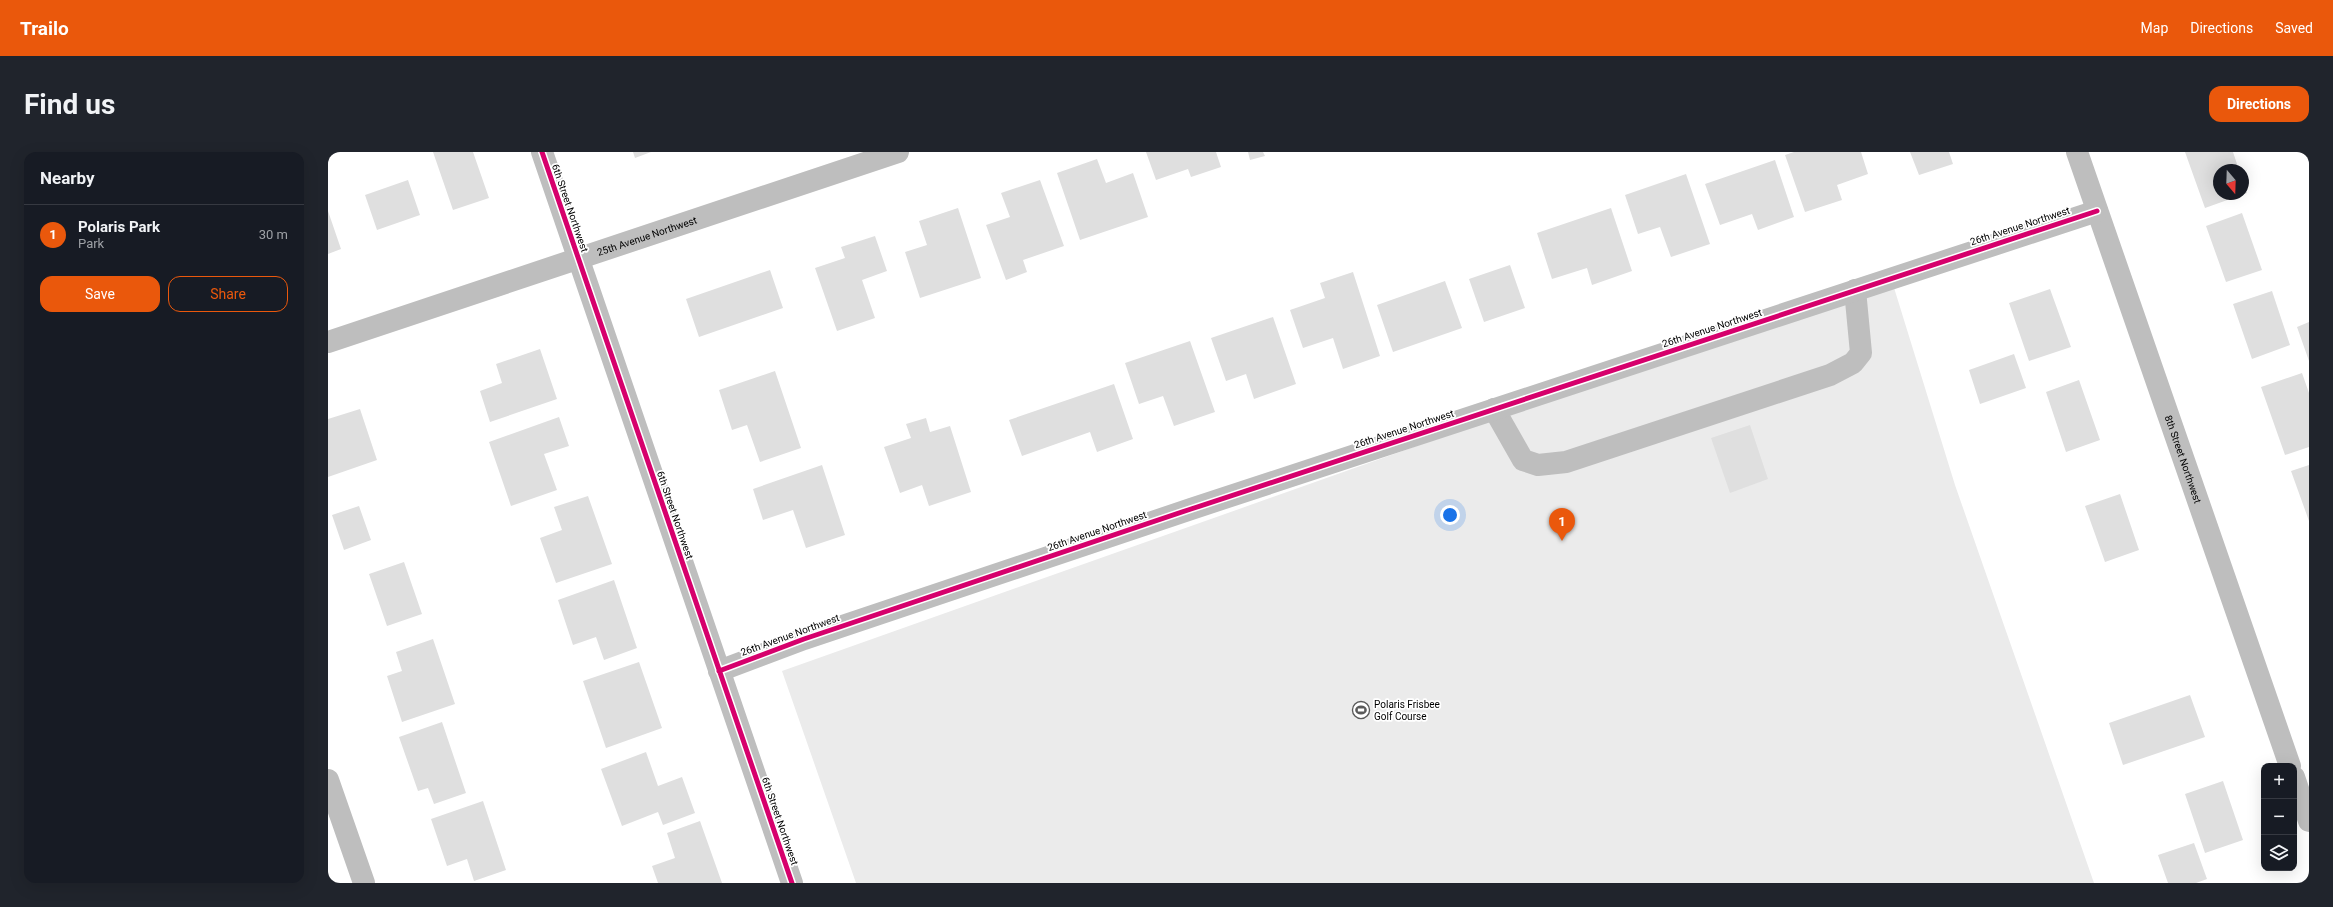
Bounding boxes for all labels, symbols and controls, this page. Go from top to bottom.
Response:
text: Trailo [20,17,69,40]
text: Map [2141,20,2168,36]
text: Directions [2190,20,2253,36]
text: Saved [2275,20,2313,36]
button: Directions [2209,86,2309,122]
text: Find us [24,88,115,121]
street label: 6th Street Northwest [550,163,590,253]
north arrow [2213,164,2249,200]
text: Nearby [40,168,95,188]
street label: 26th Avenue Northwest [1969,205,2071,247]
street label: 25th Avenue Northwest [596,214,698,257]
text: Polaris Park [78,218,160,236]
text: 1 [49,227,57,242]
text: 30 m [259,227,288,242]
text: Park [78,236,104,251]
button: Save [40,276,160,312]
button: Share [168,276,288,312]
street label: 26th Avenue Northwest [1661,307,1763,349]
street label: 26th Avenue Northwest [1353,408,1455,450]
street label: 8th Street Northwest [2163,414,2204,504]
street label: 6th Street Northwest [655,470,695,560]
your location [1440,505,1460,525]
pin: 1 [1549,508,1575,541]
street label: 26th Avenue Northwest [1046,509,1148,553]
street label: 26th Avenue Northwest [739,612,841,658]
place label: Polaris Frisbee Golf Course [1374,699,1440,722]
sports icon: Polaris Frisbee Golf Course [1351,700,1371,720]
map controls [2261,763,2297,871]
button: + [2261,763,2297,799]
street label: 6th Street Northwest [760,776,800,866]
button: − [2261,799,2297,835]
button: layers [2261,835,2297,871]

